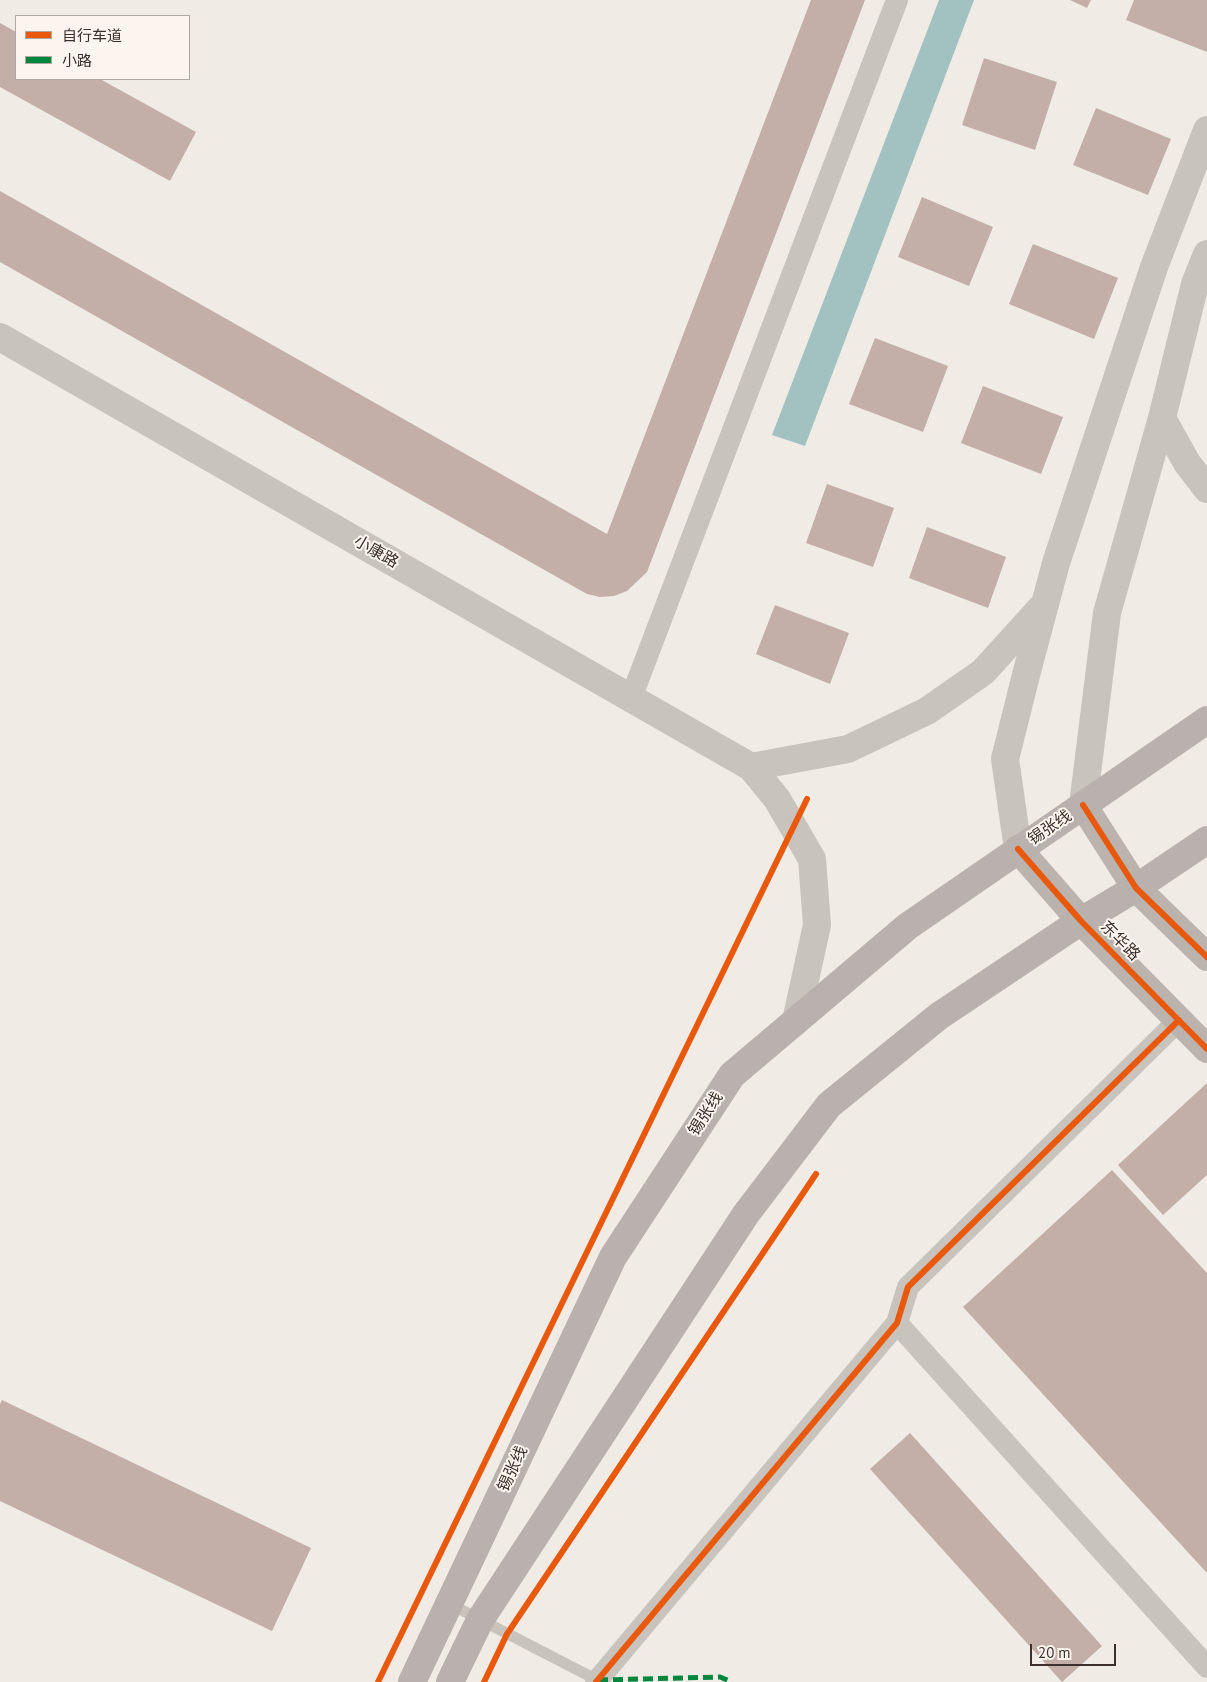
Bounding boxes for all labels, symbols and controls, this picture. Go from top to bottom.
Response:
legend [15,15,190,80]
text: 自行车道 [62,26,122,45]
text: 小路 [62,51,92,70]
street label: 小康路 [350,532,402,572]
street label: 锡张线 [1025,807,1075,849]
street label: 东华路 [1096,917,1144,965]
street label: 锡张线 [685,1089,727,1139]
street label: 锡张线 [494,1443,532,1495]
scale bar [1032,1634,1118,1666]
text: 20 m [1038,1643,1071,1662]

